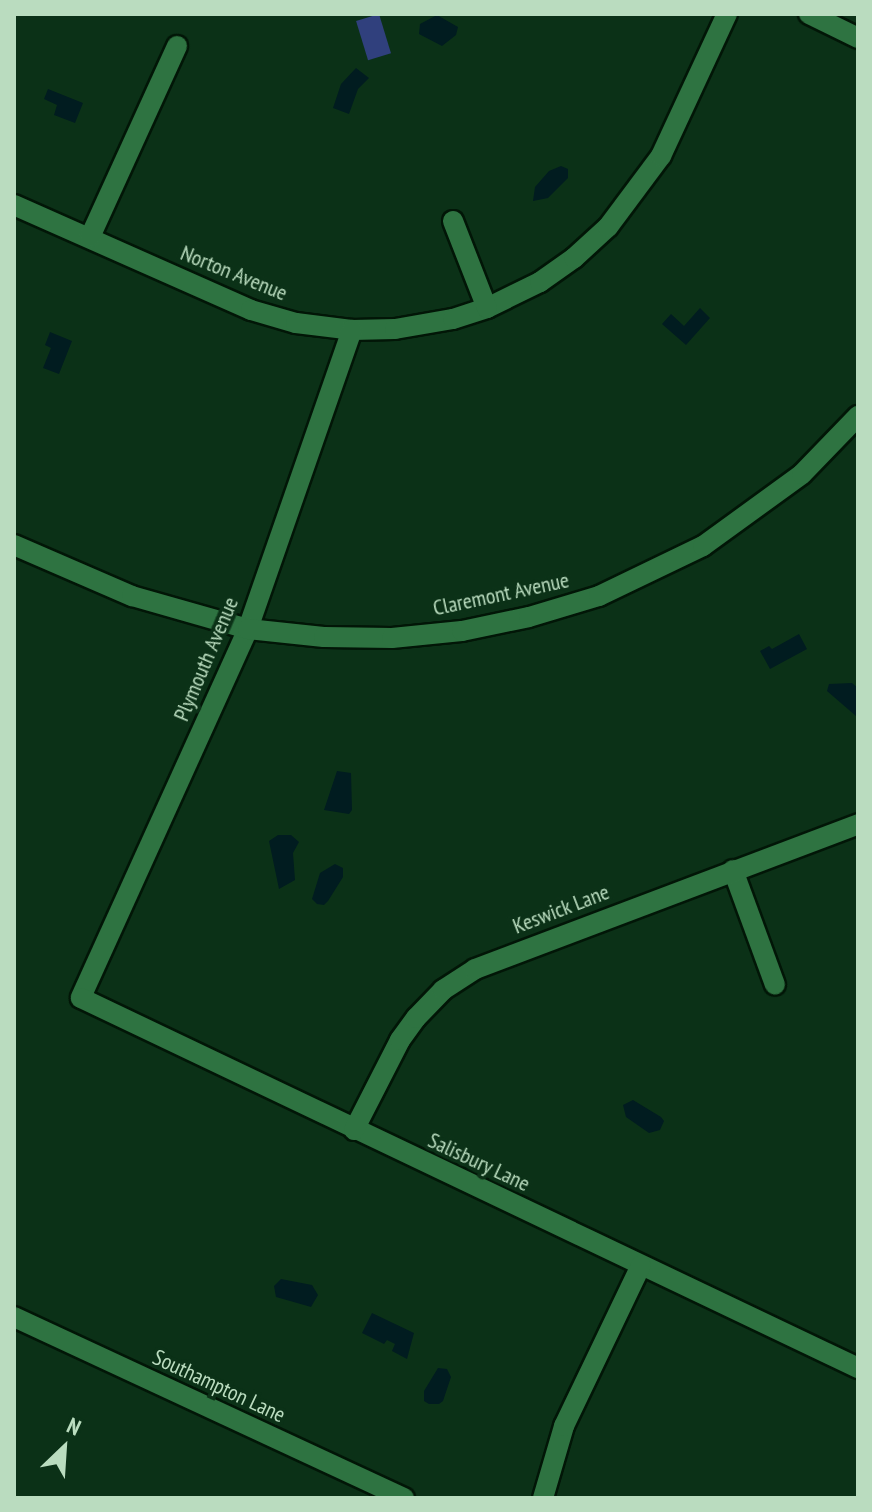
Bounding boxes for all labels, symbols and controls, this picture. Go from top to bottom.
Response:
street label: Norton Avenue [177,240,291,306]
street label: Claremont Avenue [430,567,572,621]
street label: Plymouth Avenue [168,593,244,725]
street label: Keswick Lane [509,878,613,940]
street label: Salisbury Lane [424,1127,534,1197]
street label: Southampton Lane [149,1344,289,1428]
north arrow [24,1408,104,1488]
text: N [63,1411,85,1441]

